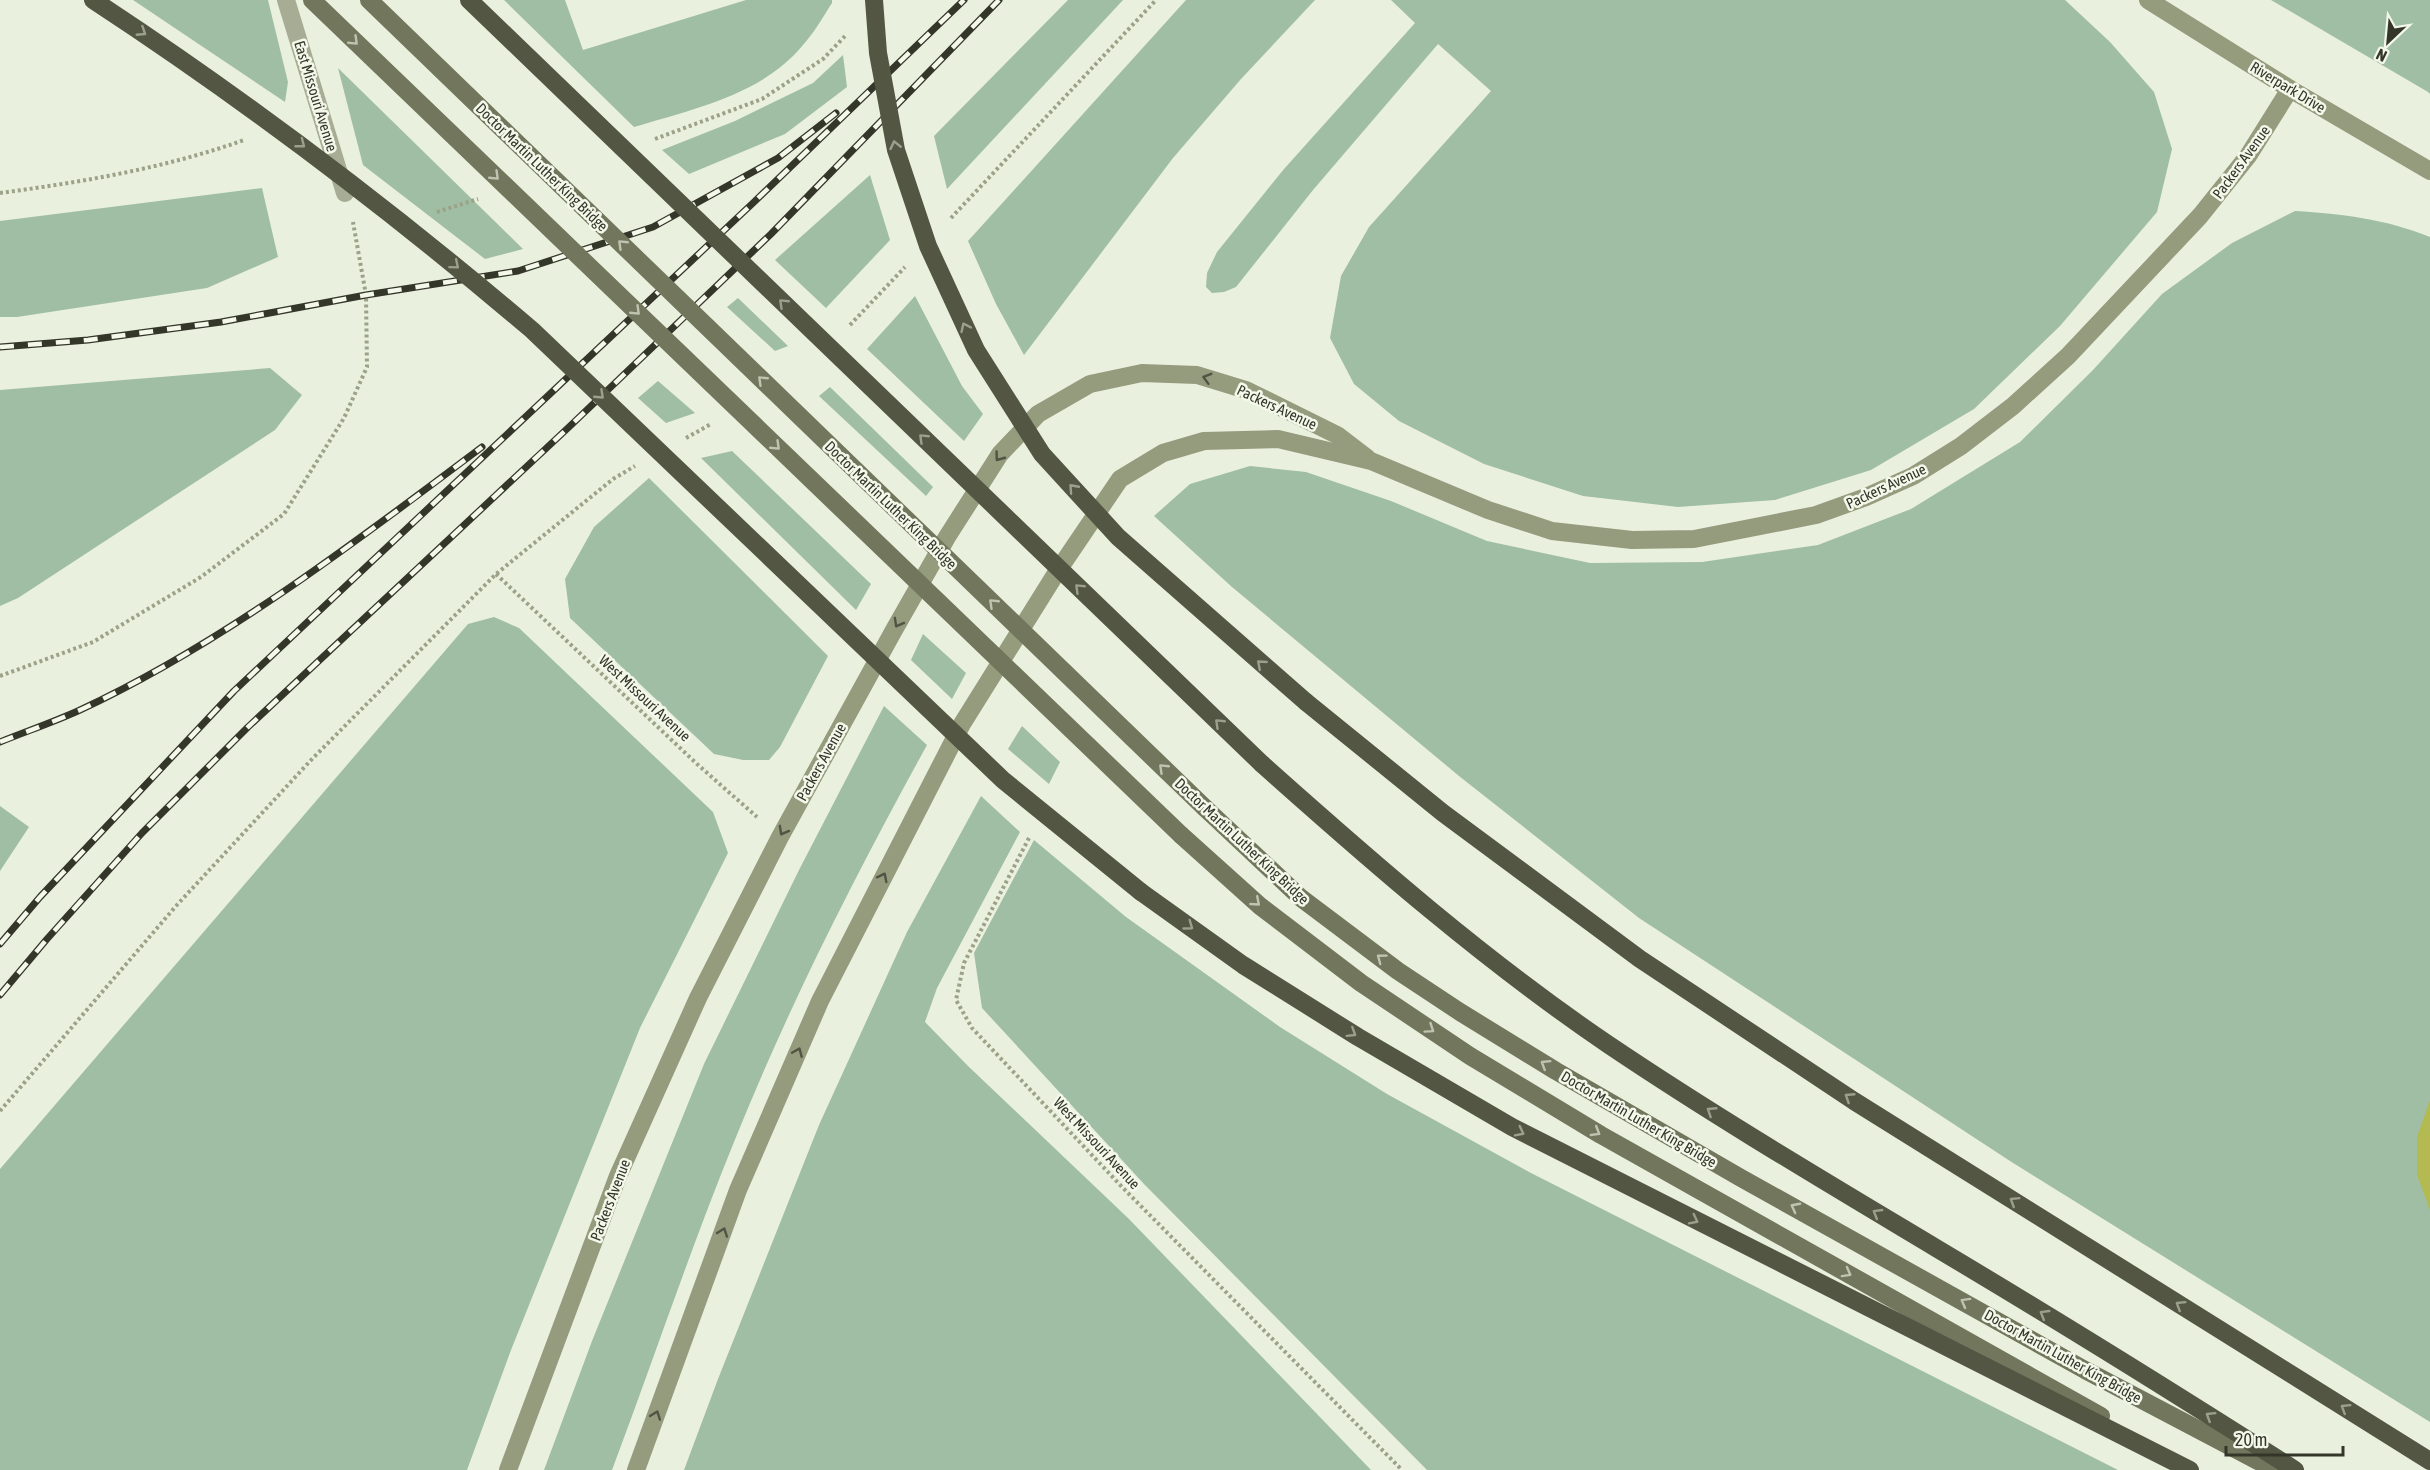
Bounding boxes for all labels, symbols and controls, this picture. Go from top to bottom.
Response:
north arrow [2358,12,2418,72]
one-way arrow [135,25,146,36]
one-way arrow [347,33,358,44]
street label: East Missouri Avenue [291,39,341,154]
text: N [2373,45,2390,66]
street label: Riverpark Drive [2247,58,2329,116]
street label: Doctor Martin Luther King Bridge [473,100,612,235]
street label: Packers Avenue [2209,122,2273,202]
one-way arrow [295,137,306,148]
one-way arrow [890,140,903,150]
one-way arrow [488,168,499,179]
one-way arrow [618,241,629,252]
one-way arrow [448,257,459,268]
one-way arrow [780,299,791,310]
one-way arrow [629,304,639,315]
one-way arrow [961,322,973,333]
one-way arrow [1202,373,1213,385]
one-way arrow [758,376,768,387]
street label: Packers Avenue [1234,381,1320,433]
one-way arrow [593,387,604,398]
one-way arrow [920,434,930,445]
street label: Doctor Martin Luther King Bridge [822,438,961,573]
one-way arrow [770,439,780,450]
one-way arrow [995,450,1006,461]
street label: Packers Avenue [1843,460,1929,512]
one-way arrow [1069,484,1080,495]
one-way arrow [1075,584,1086,595]
one-way arrow [989,599,999,610]
one-way arrow [894,617,905,628]
street label: West Missouri Avenue [596,651,694,745]
one-way arrow [1257,660,1268,671]
one-way arrow [1216,719,1226,730]
street label: Packers Avenue [793,720,849,804]
one-way arrow [1159,764,1170,775]
street label: Doctor Martin Luther King Bridge [1172,775,1313,908]
one-way arrow [779,825,790,835]
one-way arrow [876,872,887,883]
one-way arrow [1249,895,1260,906]
one-way arrow [1182,919,1193,930]
one-way arrow [1377,954,1388,965]
one-way arrow [1424,1022,1435,1033]
one-way arrow [1346,1026,1356,1038]
one-way arrow [790,1047,802,1058]
one-way arrow [1541,1060,1551,1072]
street label: Doctor Martin Luther King Bridge [1558,1067,1720,1171]
one-way arrow [1845,1093,1855,1105]
street label: West Missouri Avenue [1050,1094,1144,1192]
one-way arrow [1707,1107,1717,1119]
one-way arrow [1514,1124,1525,1136]
one-way arrow [1590,1125,1600,1136]
street label: Packers Avenue [587,1157,633,1243]
one-way arrow [2010,1197,2021,1208]
one-way arrow [1790,1203,1801,1214]
one-way arrow [1873,1209,1883,1221]
one-way arrow [1687,1213,1698,1225]
one-way arrow [715,1227,728,1238]
one-way arrow [1840,1266,1851,1278]
one-way arrow [1961,1298,1971,1309]
one-way arrow [2175,1301,2186,1312]
street label: Doctor Martin Luther King Bridge [1982,1306,2145,1406]
one-way arrow [2040,1310,2050,1322]
one-way arrow [2341,1404,2352,1415]
one-way arrow [648,1410,661,1421]
one-way arrow [2206,1412,2217,1423]
scale bar [2226,1419,2343,1457]
text: 20 m [2235,1429,2267,1450]

